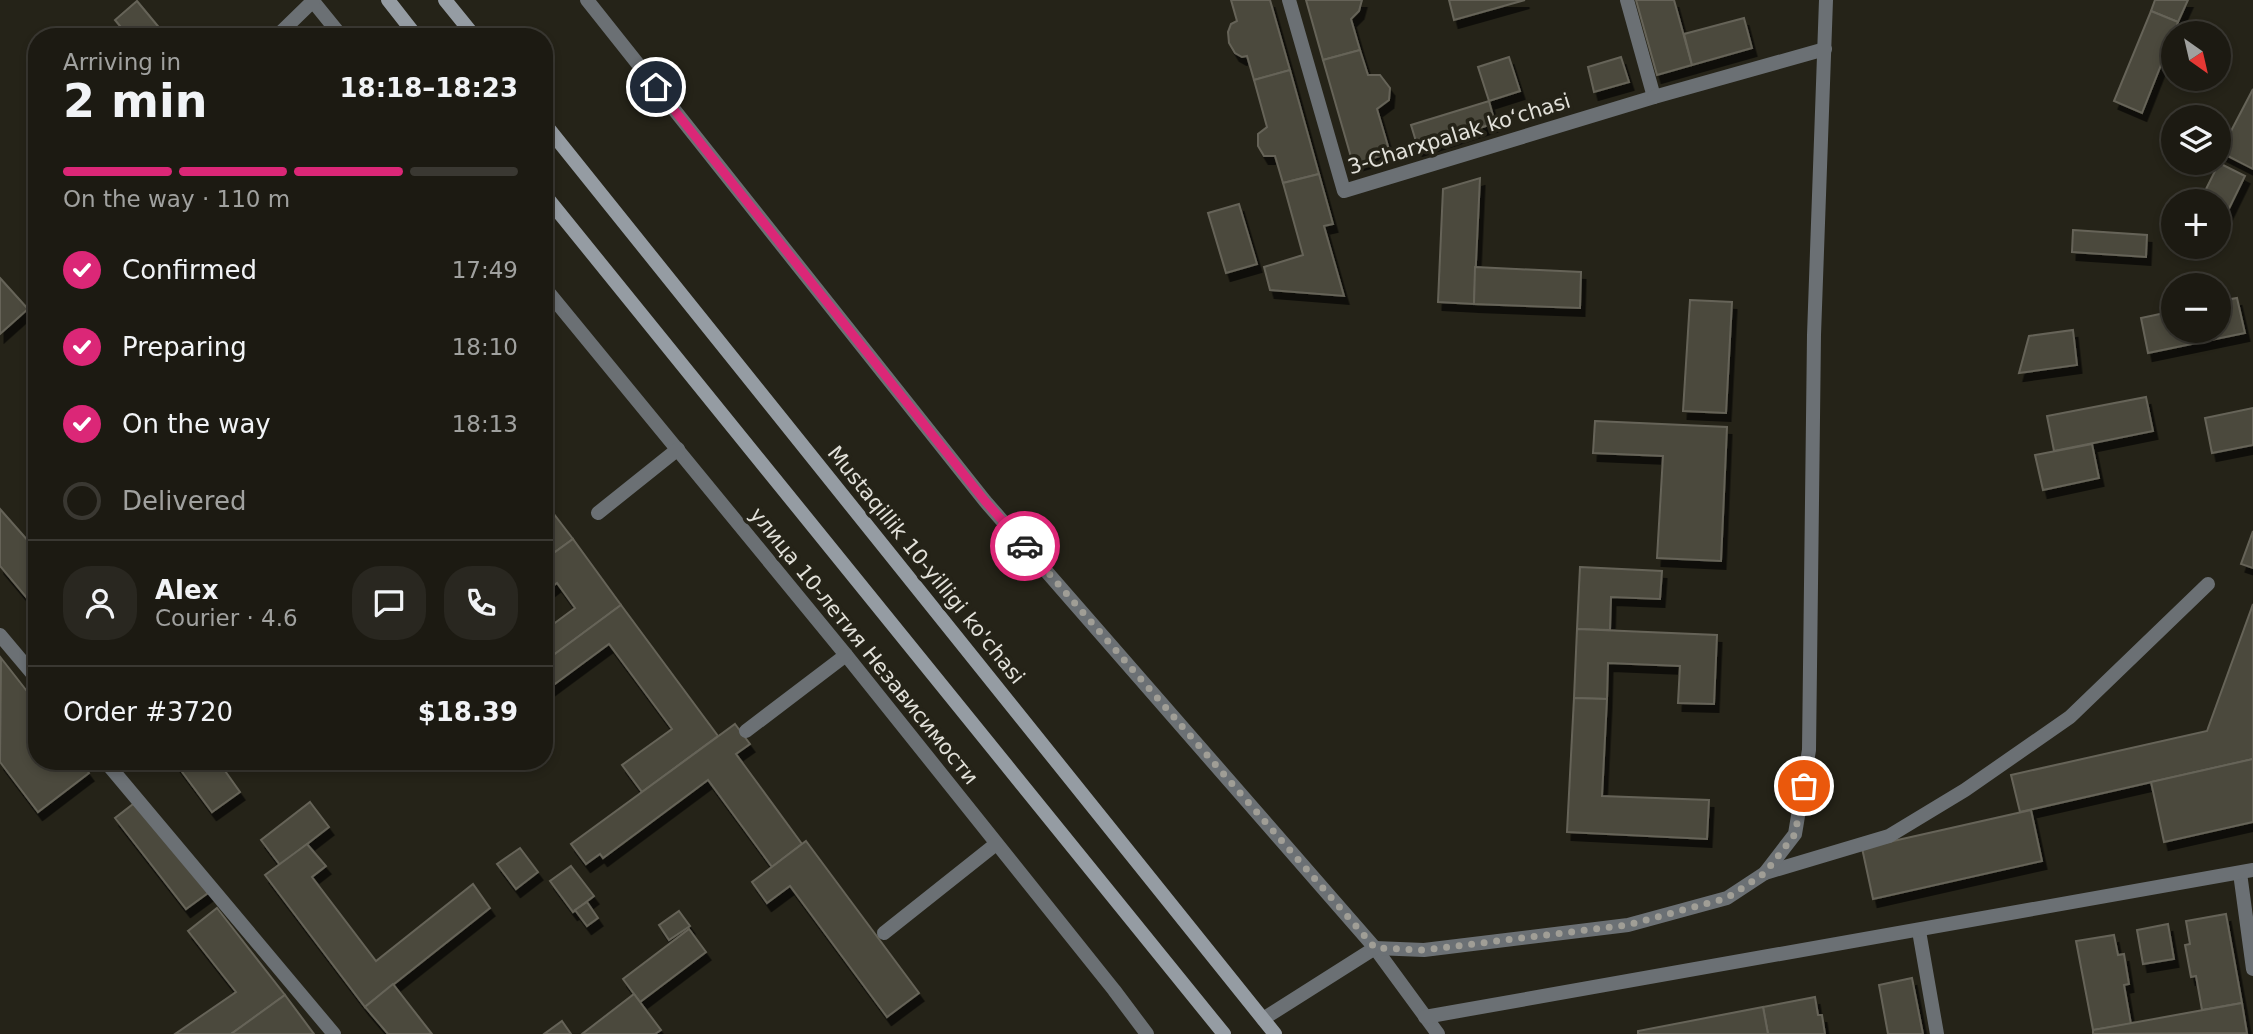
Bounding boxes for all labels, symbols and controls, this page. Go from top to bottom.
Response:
north arrow [2161,21,2231,91]
map controls [2161,21,2231,343]
text: Arriving in [63,49,181,75]
pin [626,57,686,117]
icon: home [637,68,675,106]
text: 18:18–18:23 [339,73,518,103]
text: 2 min [63,74,207,128]
street label: 3-Charxpalak koʻchasi [1345,89,1573,179]
button: layers [2161,105,2231,175]
text: On the way · 110 m [63,186,290,212]
button: + [2161,189,2231,259]
icon: check [63,251,101,289]
text: Confirmed [122,255,257,285]
text: 17:49 [452,257,518,283]
button: − [2161,273,2231,343]
icon: check [63,328,101,366]
text: Preparing [122,332,247,362]
text: 18:10 [452,334,518,360]
icon: check [63,405,101,443]
text: On the way [122,409,271,439]
text: 18:13 [452,411,518,437]
street label: Mustaqillik 10-yilligi ko'chasi [823,441,1029,689]
text: Delivered [122,486,246,516]
street label: улица 10-летия Независимости [745,503,983,789]
courier [990,511,1060,581]
icon: car [1006,527,1044,565]
button: person [63,566,137,640]
button: chat [352,566,426,640]
button: phone [444,566,518,640]
text: Alex [155,575,218,605]
text: Courier · 4.6 [155,605,298,631]
text: Order #3720 [63,697,233,727]
text: $18.39 [418,697,518,727]
pin [1774,756,1834,816]
icon: bag [1785,767,1823,805]

